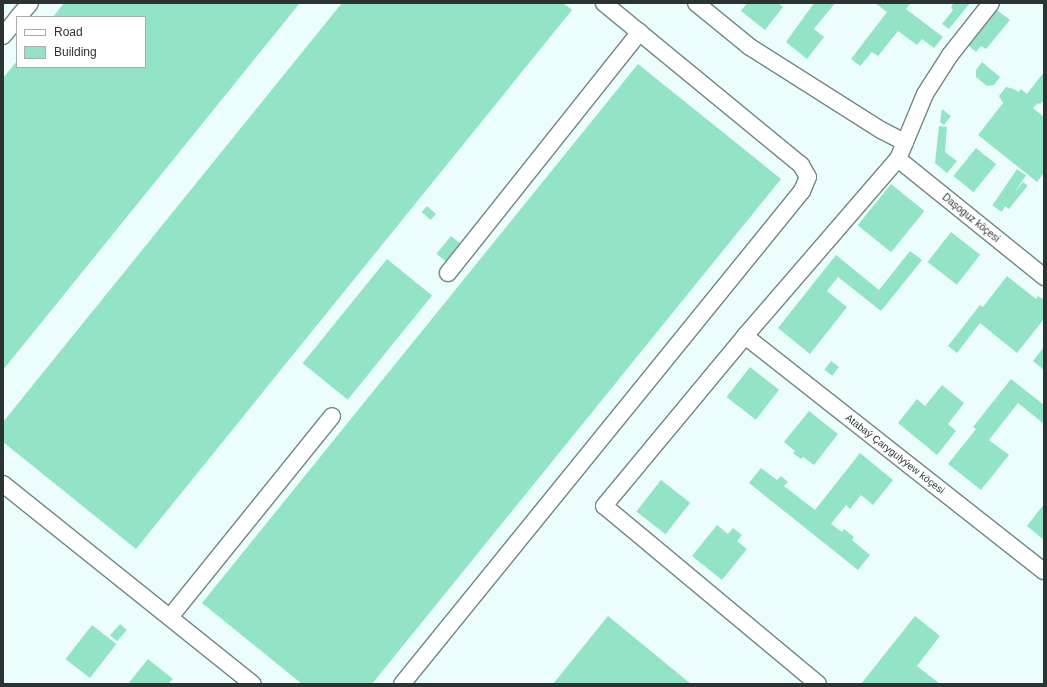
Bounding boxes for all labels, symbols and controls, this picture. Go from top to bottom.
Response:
legend [16,16,146,68]
text: Road [54,25,83,39]
text: Building [54,45,97,59]
street label: Daşoguz köçesi [940,191,1002,245]
street label: Atabaý Çarygulyýew köçesi [843,412,947,496]

